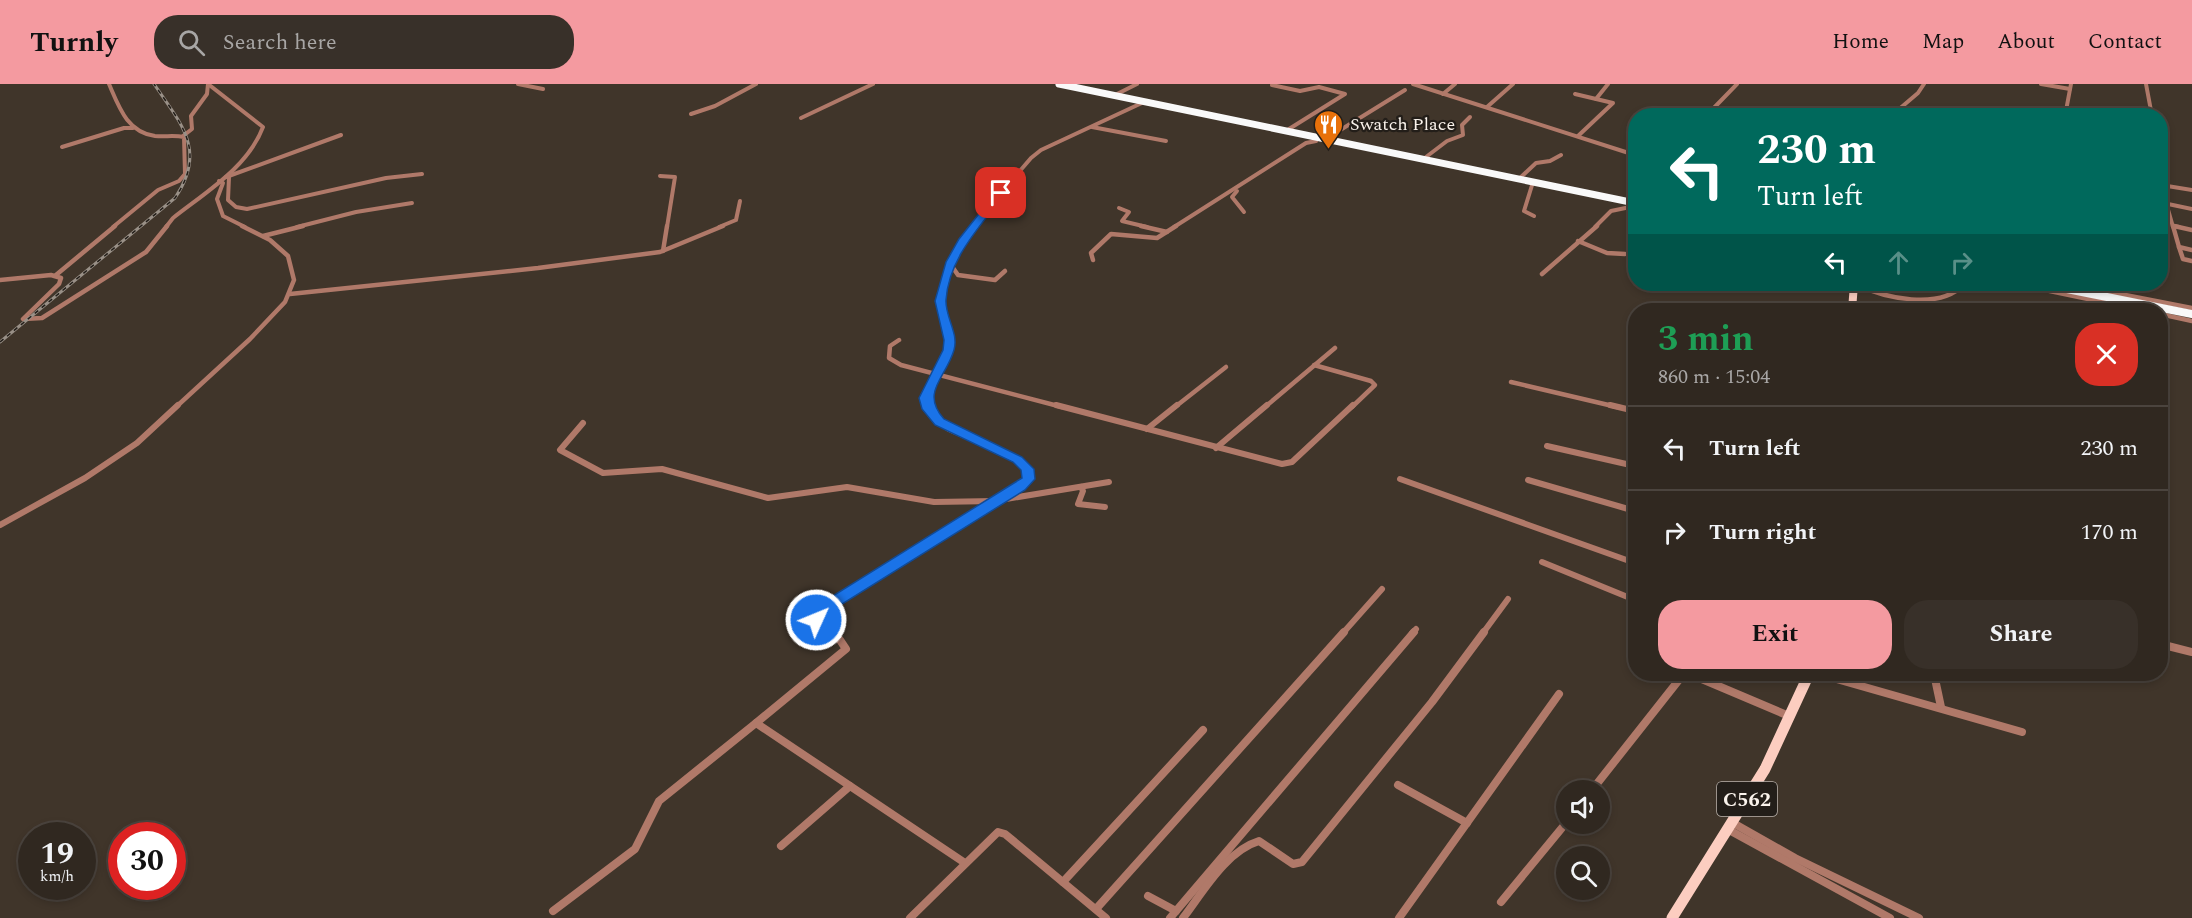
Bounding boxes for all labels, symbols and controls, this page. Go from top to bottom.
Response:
search box [154,15,574,69]
text: Turnly [30,21,118,64]
icon: search [175,26,208,59]
text: Search here [223,26,337,59]
text: Home [1832,26,1889,58]
text: Map [1922,26,1964,58]
text: About [1997,26,2055,58]
text: Contact [2088,26,2162,58]
restaurant icon: Swatch Place [1313,108,1345,150]
place label: Swatch Place [1350,111,1455,138]
text: 230 m [1757,119,1876,182]
icon: left [1658,132,1736,210]
pin [975,167,1026,218]
icon: arrive [984,176,1017,209]
text: Turn left [1757,176,1863,218]
icon: left [1819,246,1852,279]
icon: ahead [1882,246,1915,279]
icon: right [1945,246,1978,279]
text: 3 min [1658,312,1754,367]
button: close [2075,323,2138,386]
text: 860 m · 15:04 [1658,362,1770,392]
icon: left [1658,432,1691,465]
text: Turn left [1709,432,1801,465]
text: 230 m [2081,432,2138,465]
icon: right [1658,516,1691,549]
text: Turn right [1709,516,1816,549]
text: 170 m [2081,516,2138,549]
position arrow [784,588,848,652]
button: Exit [1658,600,1892,669]
button: Share [1904,600,2138,669]
map controls [1556,780,1610,900]
button: sound [1556,780,1610,834]
road number: C562 [1717,782,1777,816]
speed limit sign: 30 [108,822,186,900]
text: 19 [40,831,74,877]
button: search [1556,846,1610,900]
text: km/h [40,865,74,888]

